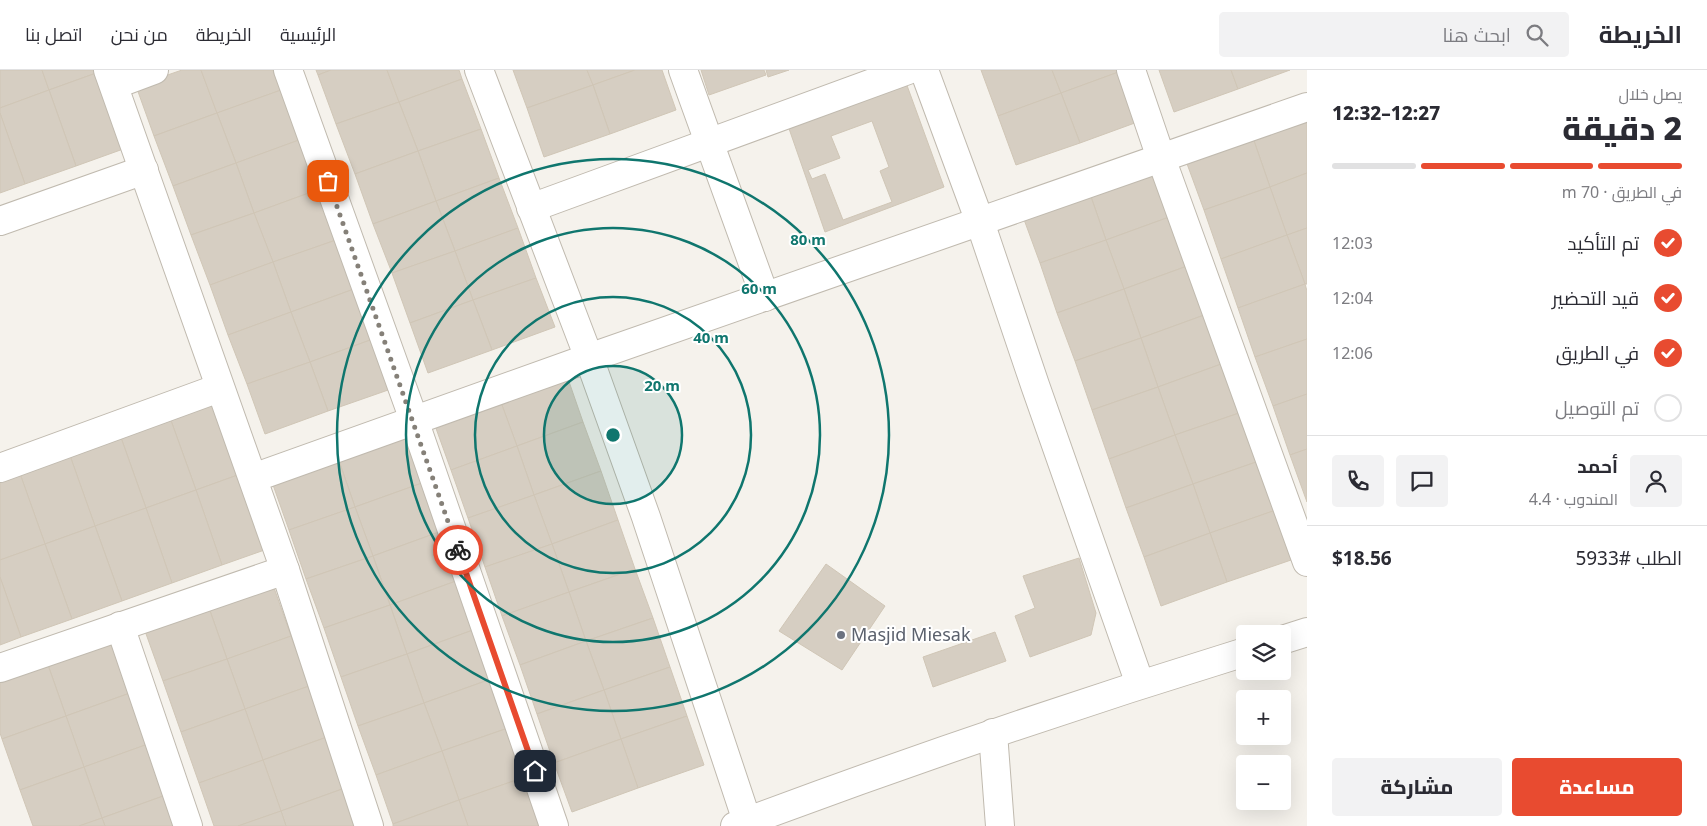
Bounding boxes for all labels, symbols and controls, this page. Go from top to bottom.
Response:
search box [1219,12,1569,57]
text: الخريطة [1599,17,1682,50]
icon: search [1523,21,1551,49]
text: اتصل بنا [25,22,83,46]
text: من نحن [111,22,168,46]
text: الخريطة [196,22,252,46]
text: الرئيسية [280,22,336,46]
text: ابحث هنا [1442,22,1511,48]
text: يصل خلال [1618,83,1682,105]
text: 12:27–12:32 [1332,100,1440,126]
text: 2 دقيقة [1562,106,1682,149]
pin [307,160,349,202]
icon: bag [314,167,342,195]
text: في الطريق · 70 m [1562,181,1682,203]
text: 80 m [790,229,826,249]
icon: check [1654,229,1682,257]
text: تم التأكيد [1567,230,1639,256]
text: 12:03 [1332,232,1373,254]
text: 60 m [741,278,777,298]
icon: check [1654,284,1682,312]
text: قيد التحضير [1552,285,1639,311]
text: 12:04 [1332,287,1373,309]
text: 40 m [693,327,729,347]
icon: check [1654,339,1682,367]
text: في الطريق [1556,340,1639,366]
text: 12:06 [1332,342,1373,364]
text: 20 m [644,375,680,395]
text: تم التوصيل [1555,395,1639,421]
centre of rings [604,426,622,444]
text: أحمد [1577,453,1618,479]
button: phone [1332,455,1384,507]
button: chat [1396,455,1448,507]
button: person [1630,455,1682,507]
text: المندوب · 4.4 [1529,488,1618,510]
courier [433,525,483,575]
icon: bike [444,536,472,564]
text: $18.56 [1332,545,1392,571]
text: الطلب #5933 [1575,545,1682,571]
place label: Masjid Miesak [851,622,971,646]
map controls [1236,625,1291,810]
button: layers [1236,625,1291,680]
marker: Masjid Miesak [835,629,847,641]
button: + [1236,690,1291,745]
pin [514,750,556,792]
button: − [1236,755,1291,810]
icon: home [521,757,549,785]
button: مشاركة [1332,758,1502,816]
button: مساعدة [1512,758,1682,816]

